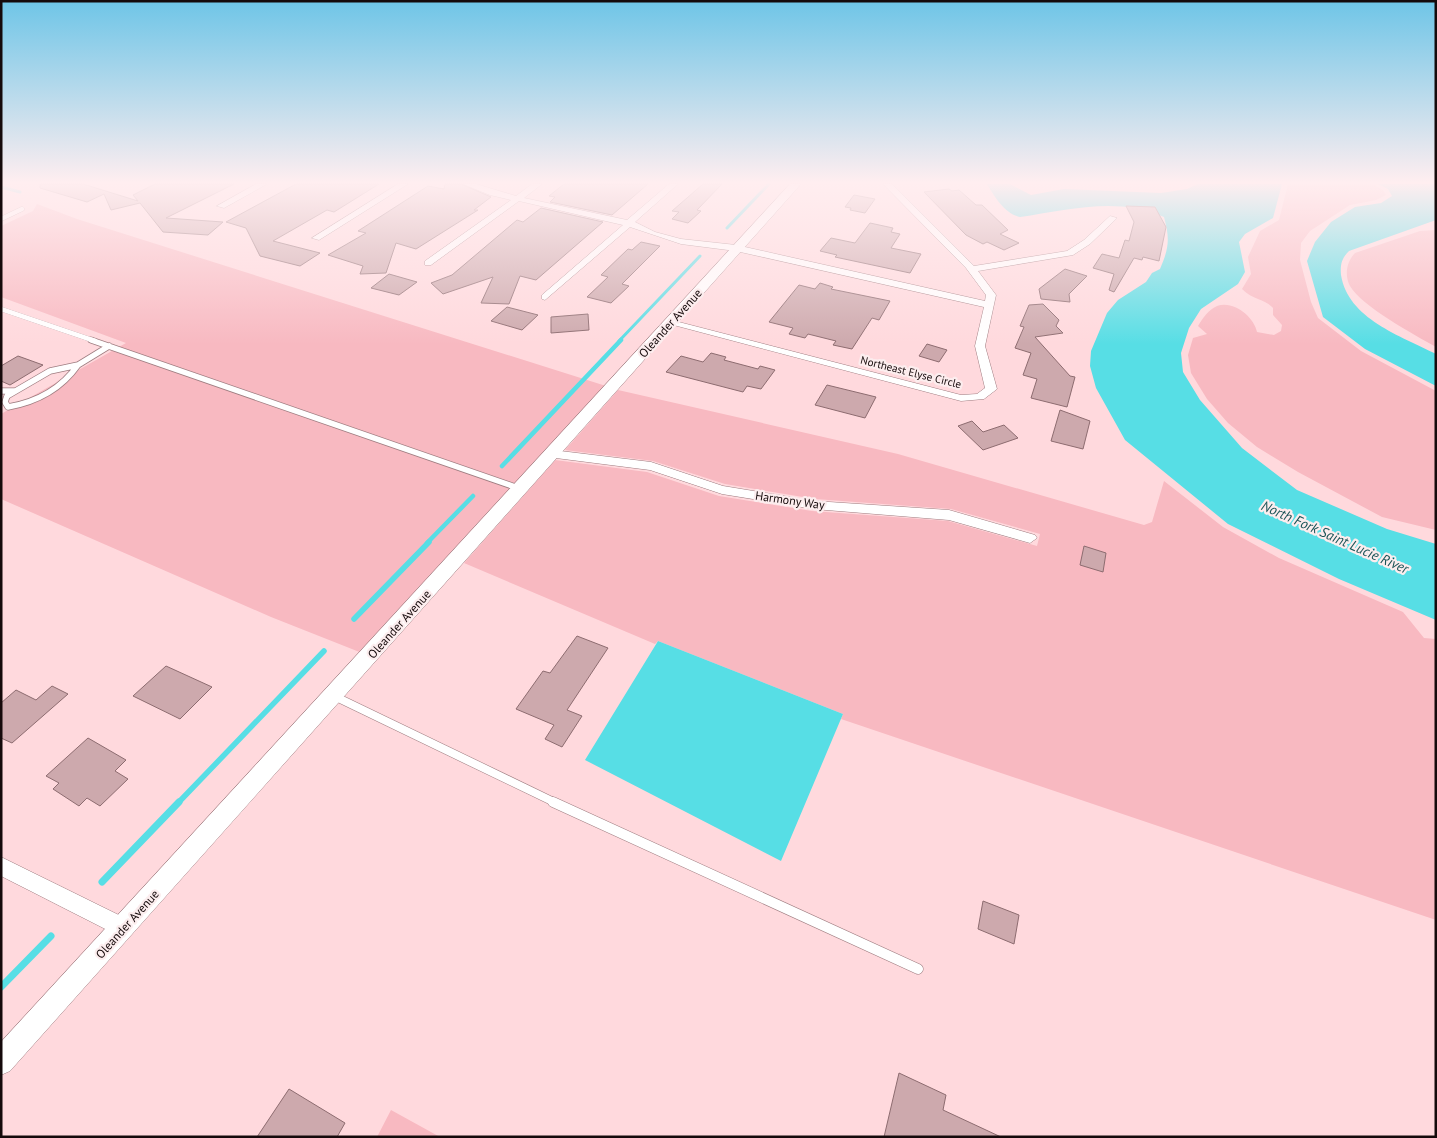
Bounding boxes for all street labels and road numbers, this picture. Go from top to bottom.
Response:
street label: Oleander Avenue [635,286,705,360]
street label: Northeast Elyse Circle [859,353,963,391]
street label: Harmony Way [754,488,826,512]
street label: Oleander Avenue [364,587,434,661]
street label: Oleander Avenue [92,887,162,961]

